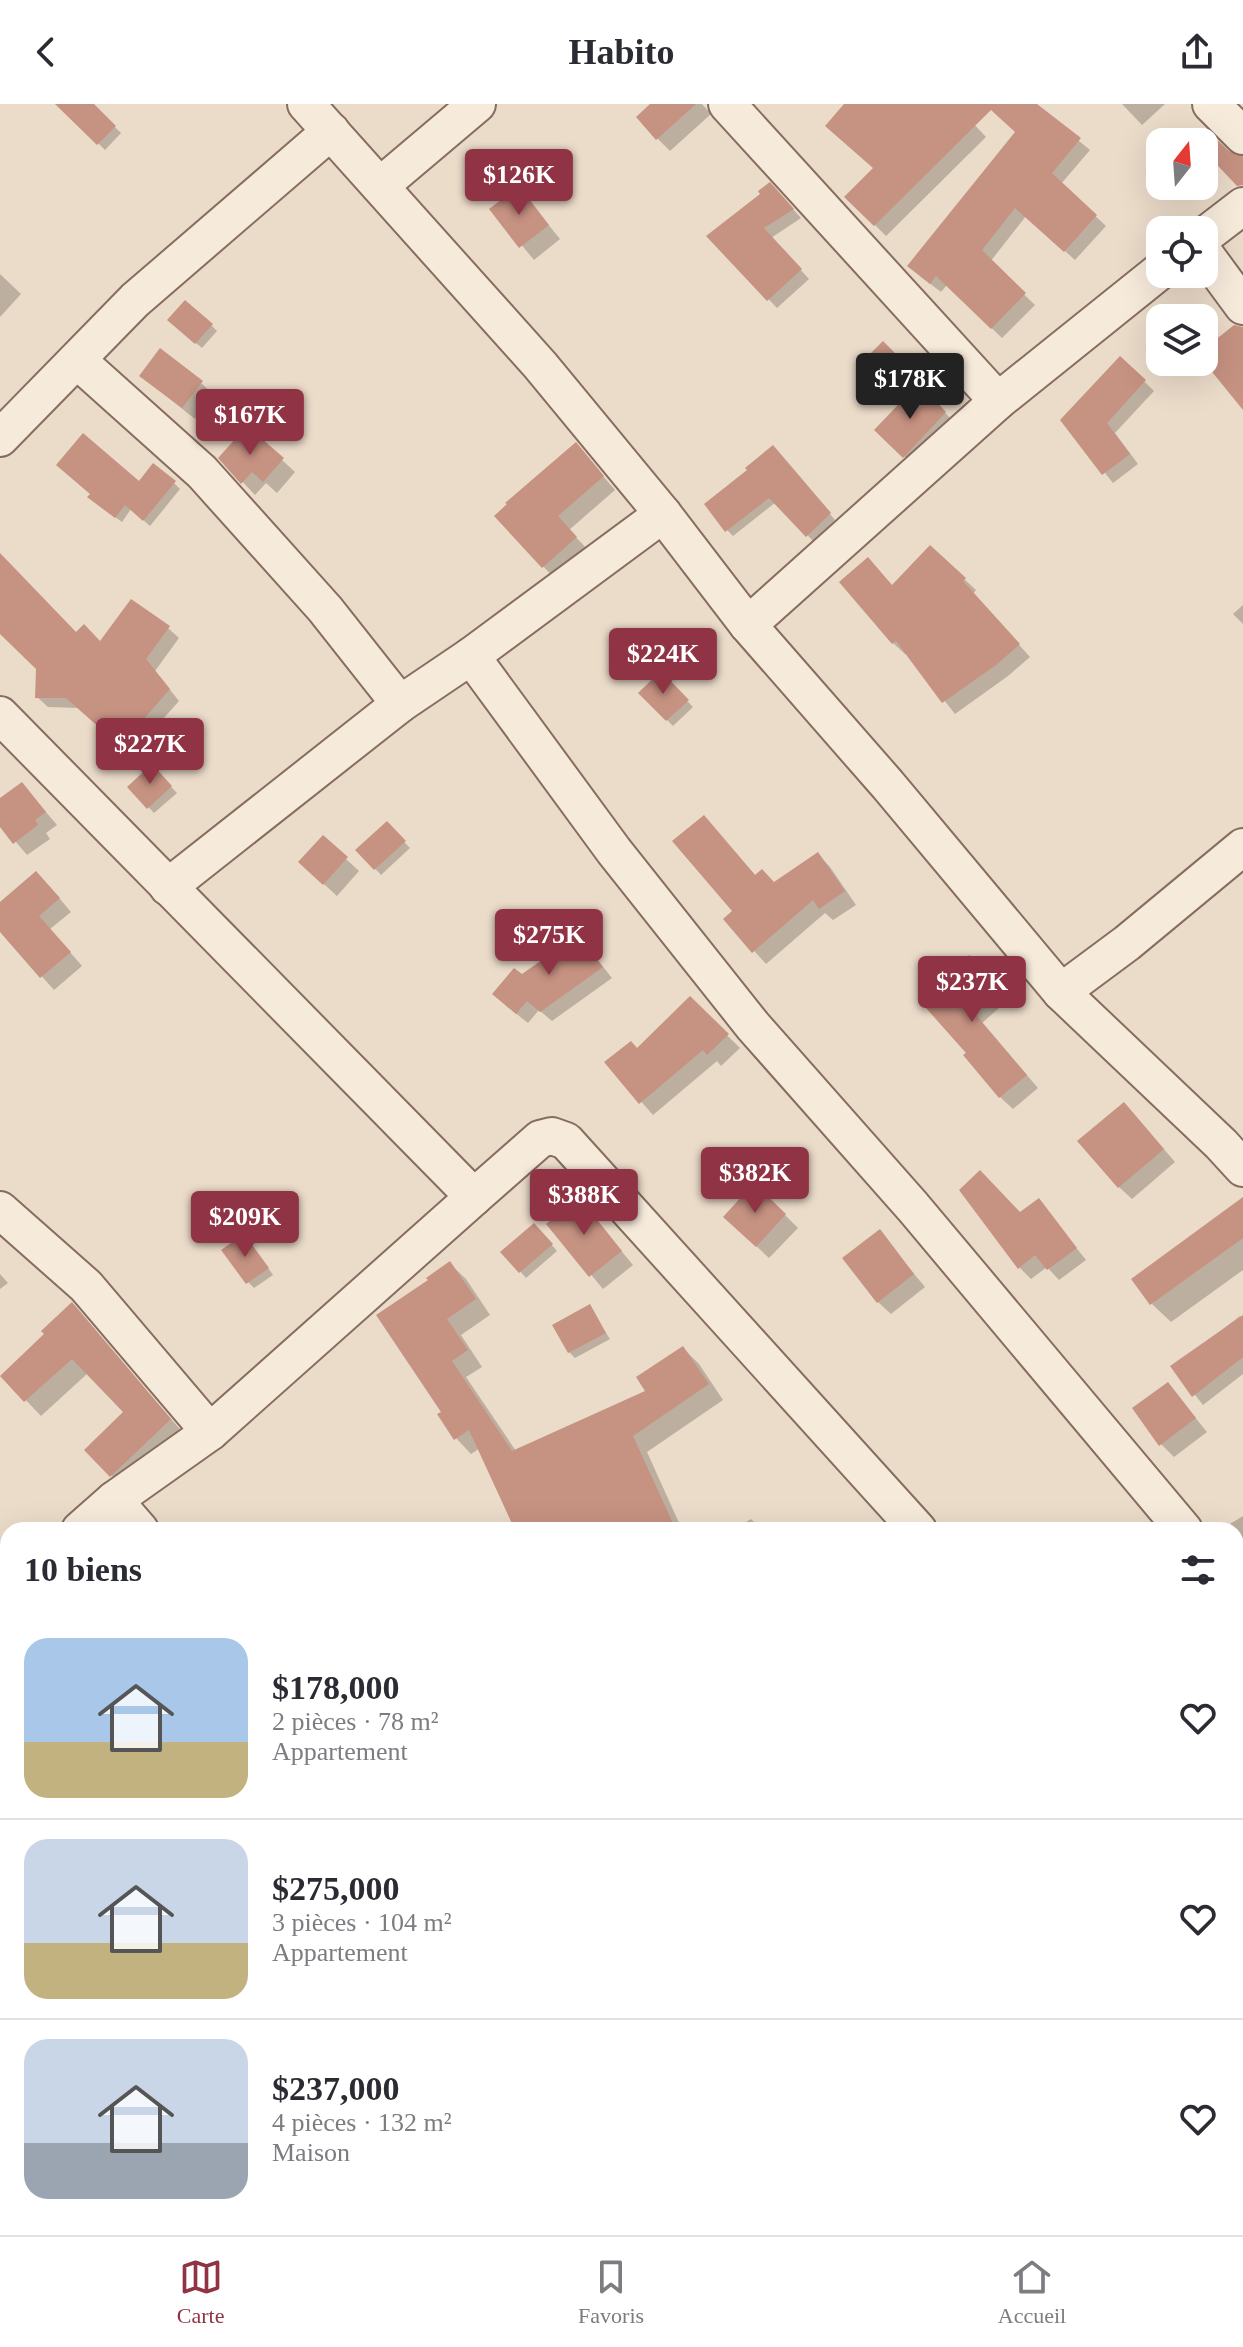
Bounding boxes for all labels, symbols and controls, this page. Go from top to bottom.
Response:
icon: back [24,30,68,74]
icon: share [1175,30,1219,74]
text: Habito [568,32,675,72]
north arrow [1146,128,1218,200]
map controls [1146,128,1218,376]
pin: $126K [463,149,575,217]
text: $126K [483,160,555,189]
button: locate [1146,216,1218,288]
button: layers [1146,304,1218,376]
pin: $178K [854,353,966,421]
text: $178K [874,364,946,393]
pin: $167K [194,389,306,457]
text: $167K [214,400,286,429]
pin: $224K [607,628,719,696]
text: $224K [627,639,699,668]
pin: $227K [94,718,206,786]
text: $227K [114,729,186,758]
pin: $275K [493,909,605,977]
text: $275K [513,920,585,949]
pin: $237K [916,956,1028,1024]
text: $237K [936,967,1008,996]
pin: $382K [699,1147,811,1215]
text: $382K [719,1158,791,1187]
pin: $388K [528,1169,640,1237]
text: $388K [548,1180,620,1209]
pin: $209K [189,1191,301,1259]
text: $209K [209,1202,281,1231]
icon: filters [1176,1548,1220,1592]
text: 10 biens [24,1551,142,1588]
text: $178,000 [272,1669,400,1706]
icon: home [88,1670,184,1766]
icon: heart [1176,1696,1220,1740]
text: 2 pièces · 78 m² [272,1707,439,1736]
text: Appartement [272,1737,408,1766]
text: $275,000 [272,1870,400,1907]
icon: home [88,1871,184,1967]
icon: heart [1176,1897,1220,1941]
text: 3 pièces · 104 m² [272,1908,452,1937]
text: Appartement [272,1938,408,1967]
text: $237,000 [272,2070,400,2107]
icon: home [88,2071,184,2167]
icon: heart [1176,2097,1220,2141]
text: 4 pièces · 132 m² [272,2108,452,2137]
text: Maison [272,2138,350,2167]
tab: Carte [177,2255,224,2329]
tab: Favoris [578,2255,644,2329]
tab: Accueil [998,2255,1066,2329]

